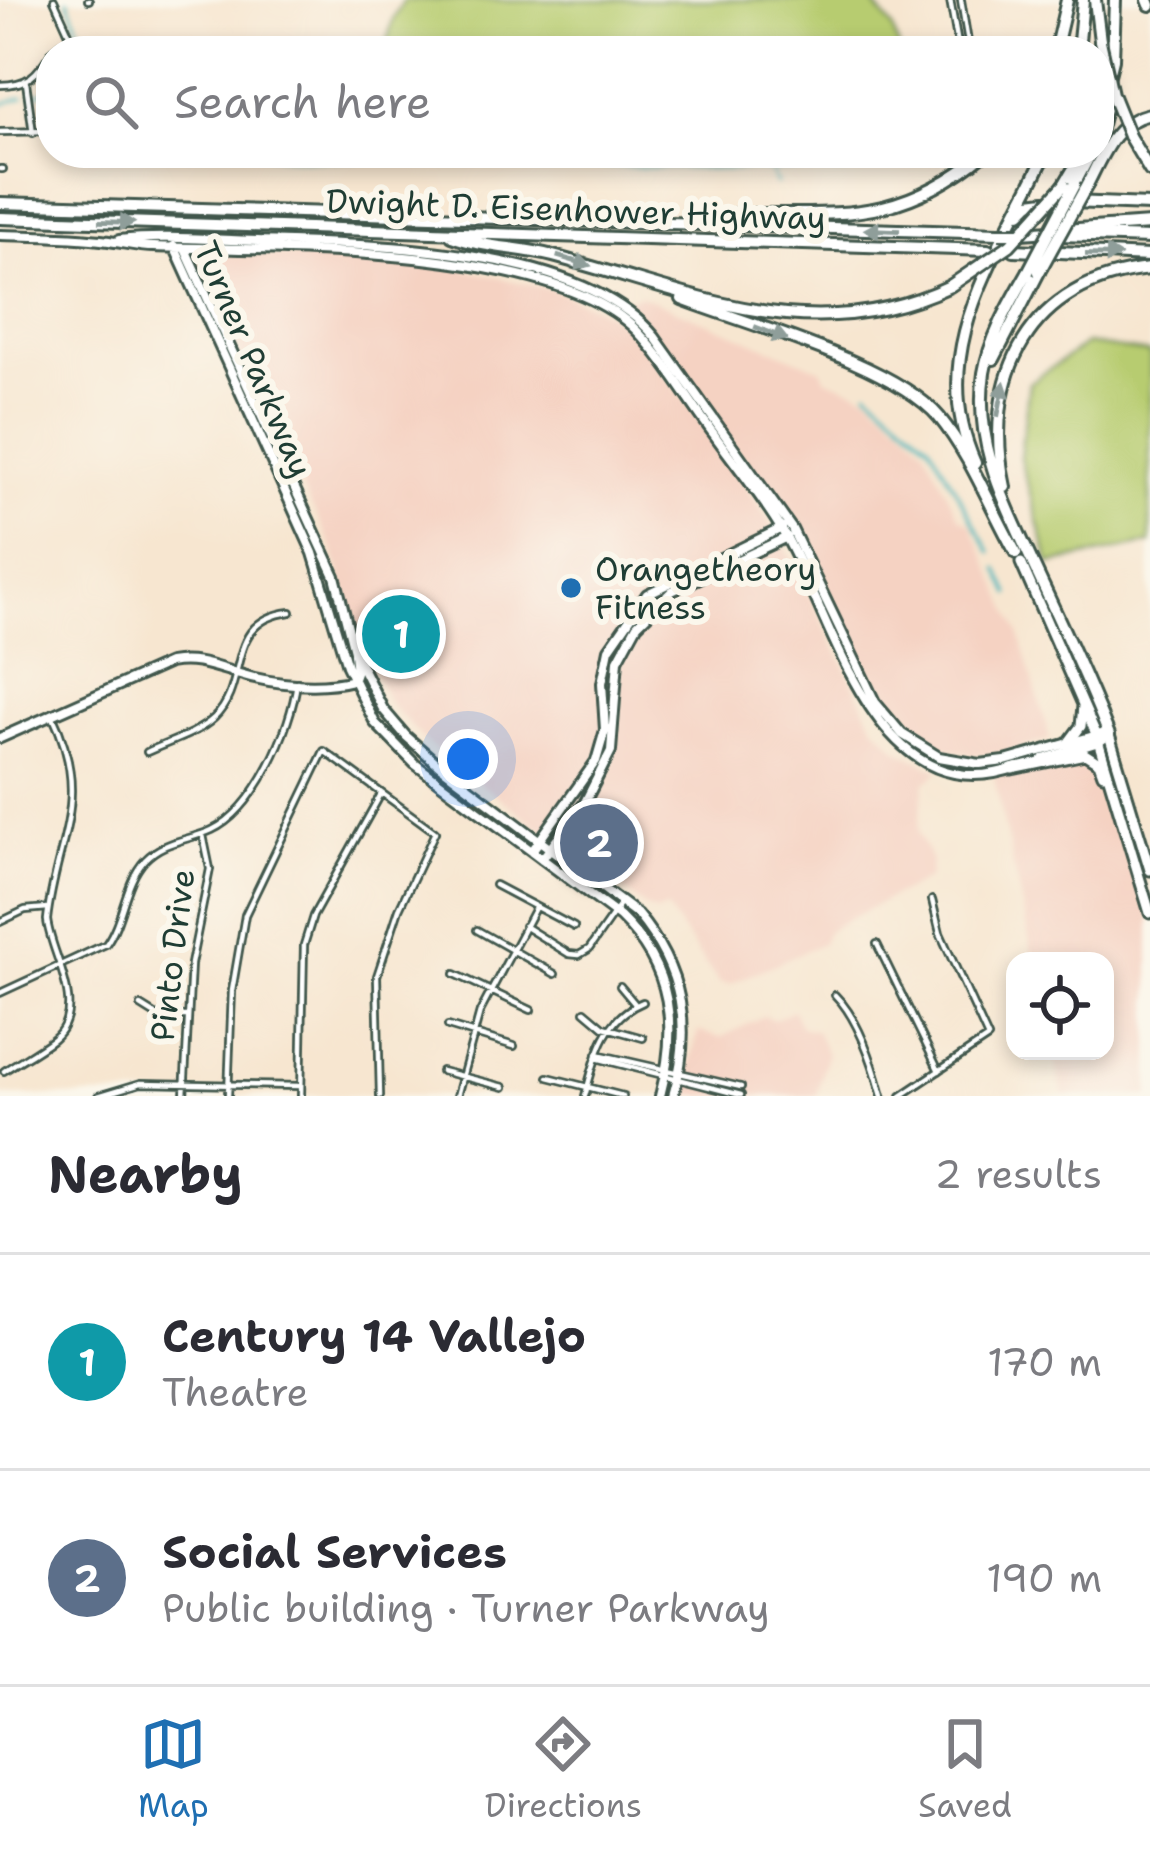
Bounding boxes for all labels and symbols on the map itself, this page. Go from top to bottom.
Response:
street label: Dwight D. Eisenhower Highway [325,178,827,241]
one-way arrow [99,212,137,231]
one-way arrow [862,220,900,239]
street label: Turner Parkway [183,234,324,484]
one-way arrow [1085,245,1123,264]
one-way arrow [555,253,592,272]
one-way arrow [754,325,790,343]
one-way arrow [992,379,1011,417]
place label: Orangetheory Fitness [595,547,816,630]
marker: Orangetheory Fitness [558,575,584,601]
pin: 1 [362,589,440,679]
your location [438,729,498,789]
pin: 2 [560,798,638,888]
street label: Pinto Drive [140,866,205,1044]

